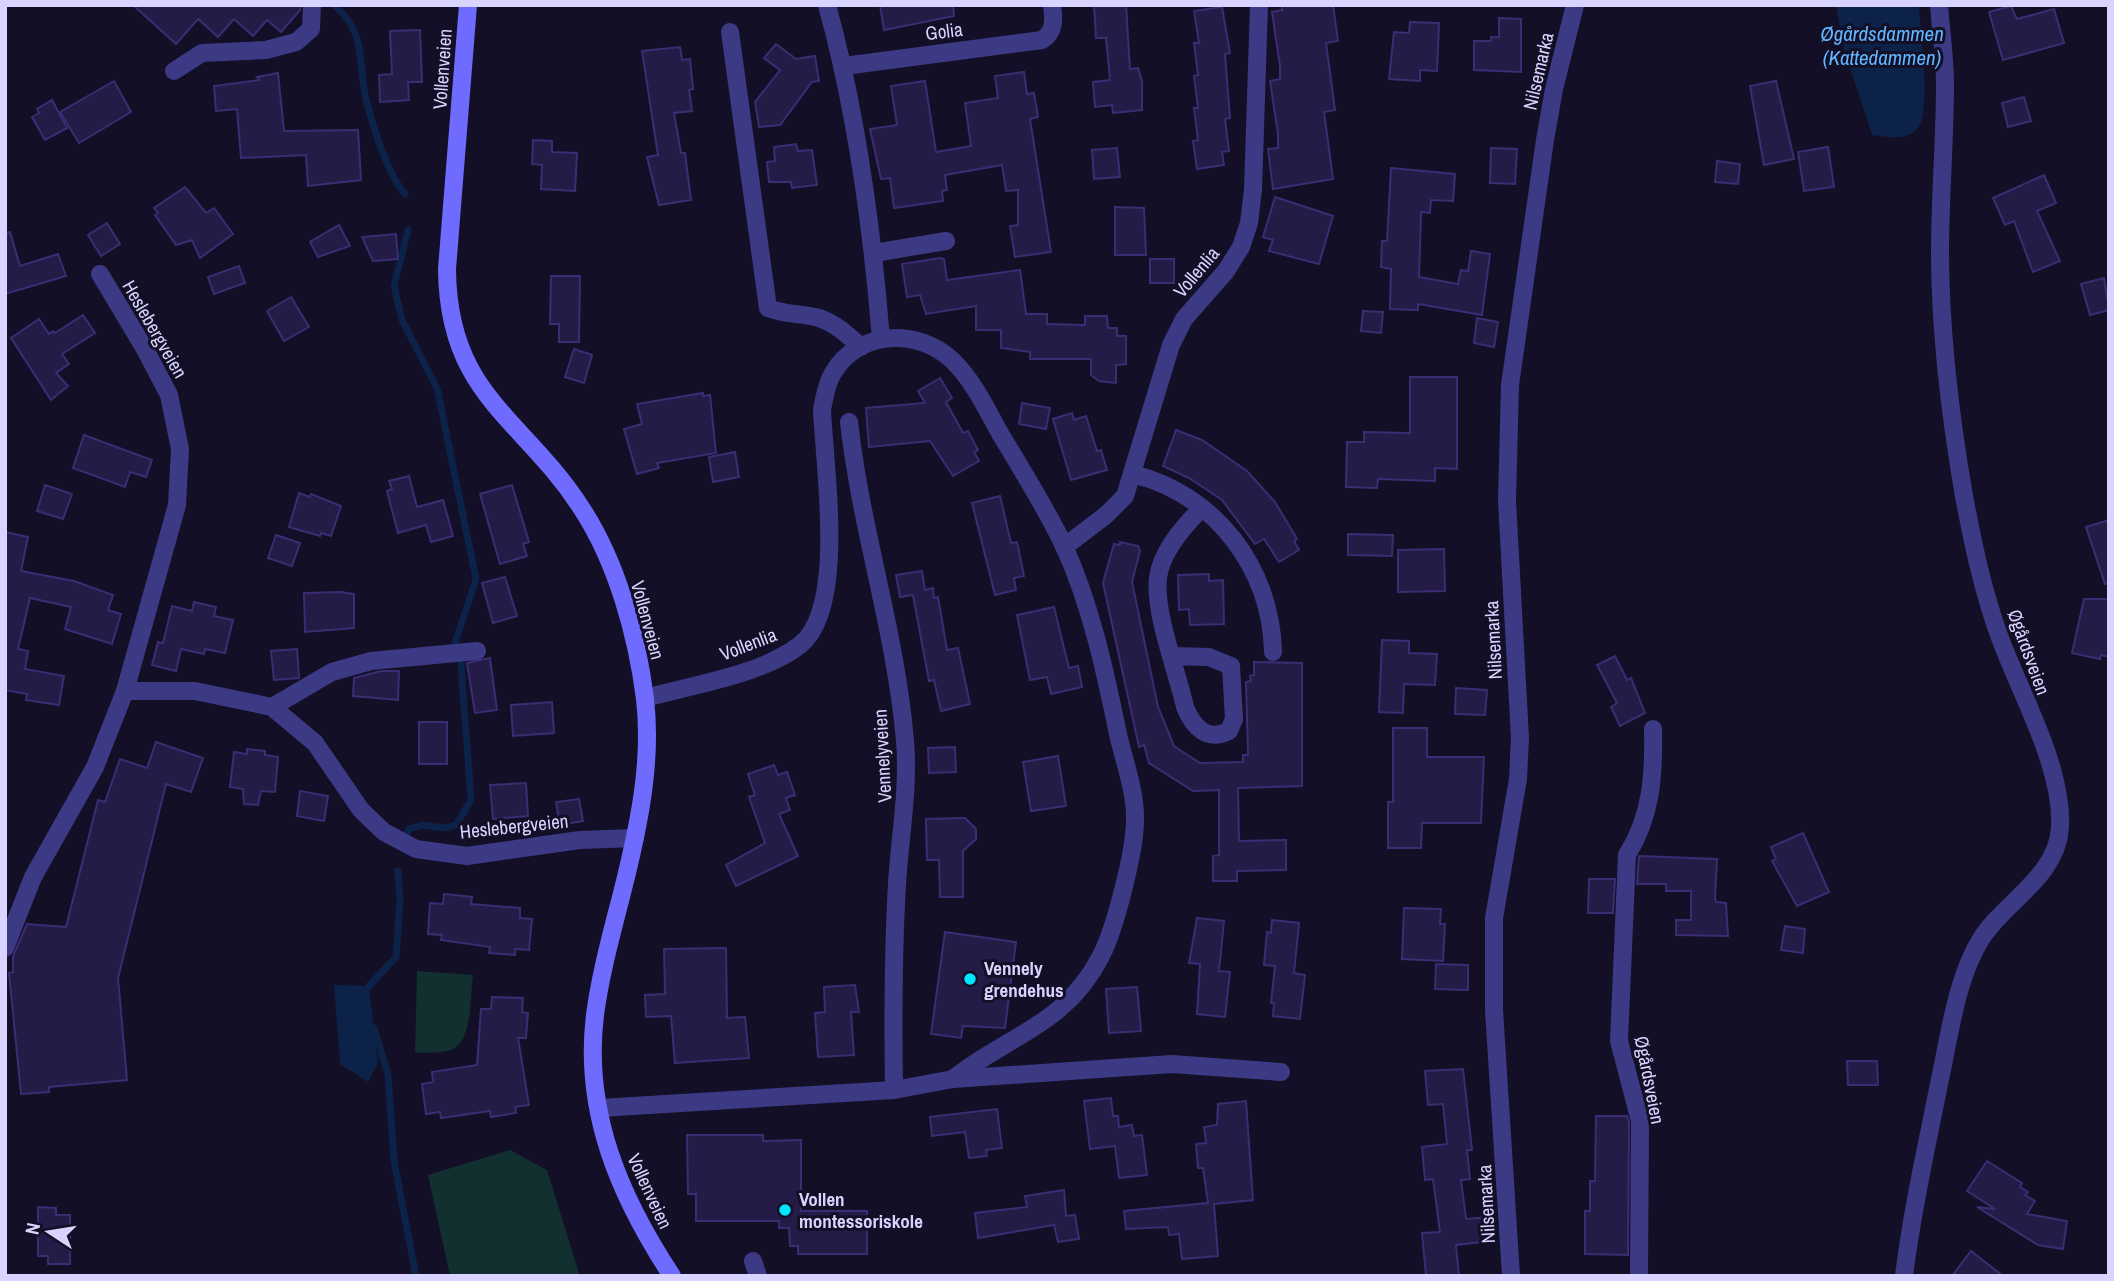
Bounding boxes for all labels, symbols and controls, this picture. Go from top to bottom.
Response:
street label: Golia [924,16,964,46]
water label: Øgårdsdammen (Kattedammen) [1820,19,1944,72]
street label: Vollenveien [426,28,458,110]
street label: Nilsemarka [1516,29,1560,112]
street label: Vollenlia [1167,241,1225,303]
street label: Heslebergveien [116,275,194,383]
street label: Vollenveien [625,578,671,662]
street label: Nilsemarka [1478,600,1508,680]
street label: Øgårdsveien [2002,606,2056,698]
street label: Vollenlia [716,621,780,667]
street label: Vennelyveien [867,709,897,803]
street label: Heslebergveien [458,807,570,845]
place label: Vennely grendehus [984,955,1064,1003]
marker: Vennely grendehus [962,971,978,987]
street label: Øgårdsveien [1629,1034,1671,1126]
street label: Vollenveien [621,1149,679,1233]
street label: Nilsemarka [1471,1164,1501,1244]
place label: Vollen montessoriskole [799,1186,923,1234]
north arrow [14,1197,84,1267]
marker: Vollen montessoriskole [777,1202,793,1218]
text: N [18,1220,46,1237]

